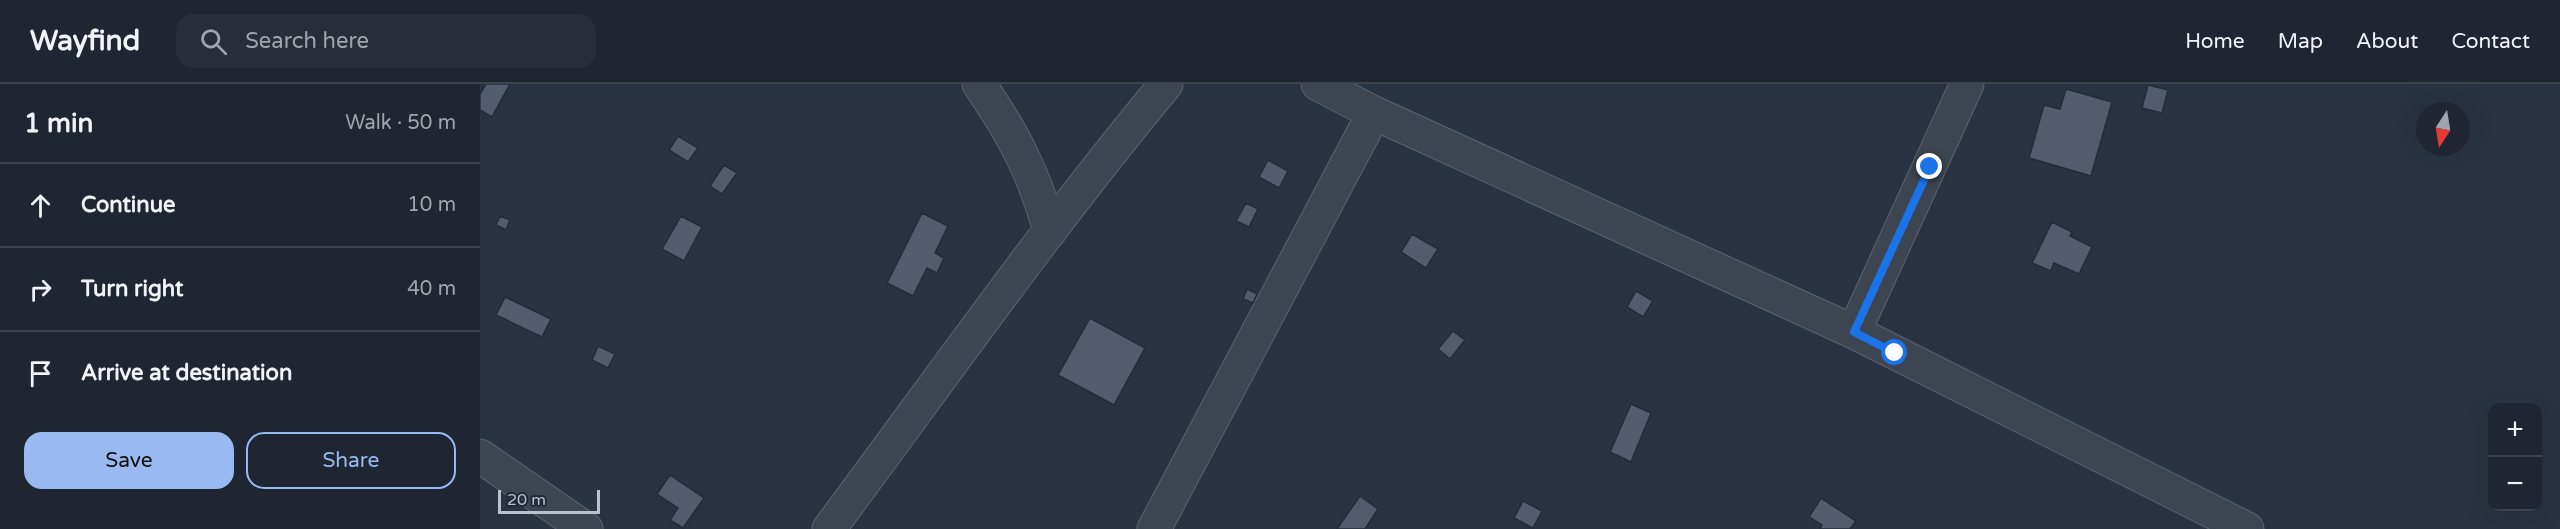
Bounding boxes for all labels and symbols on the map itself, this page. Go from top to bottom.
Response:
north arrow [2416,102,2470,156]
route end [1916,153,1942,179]
route start [1881,339,1907,365]
scale bar [498,487,600,514]

